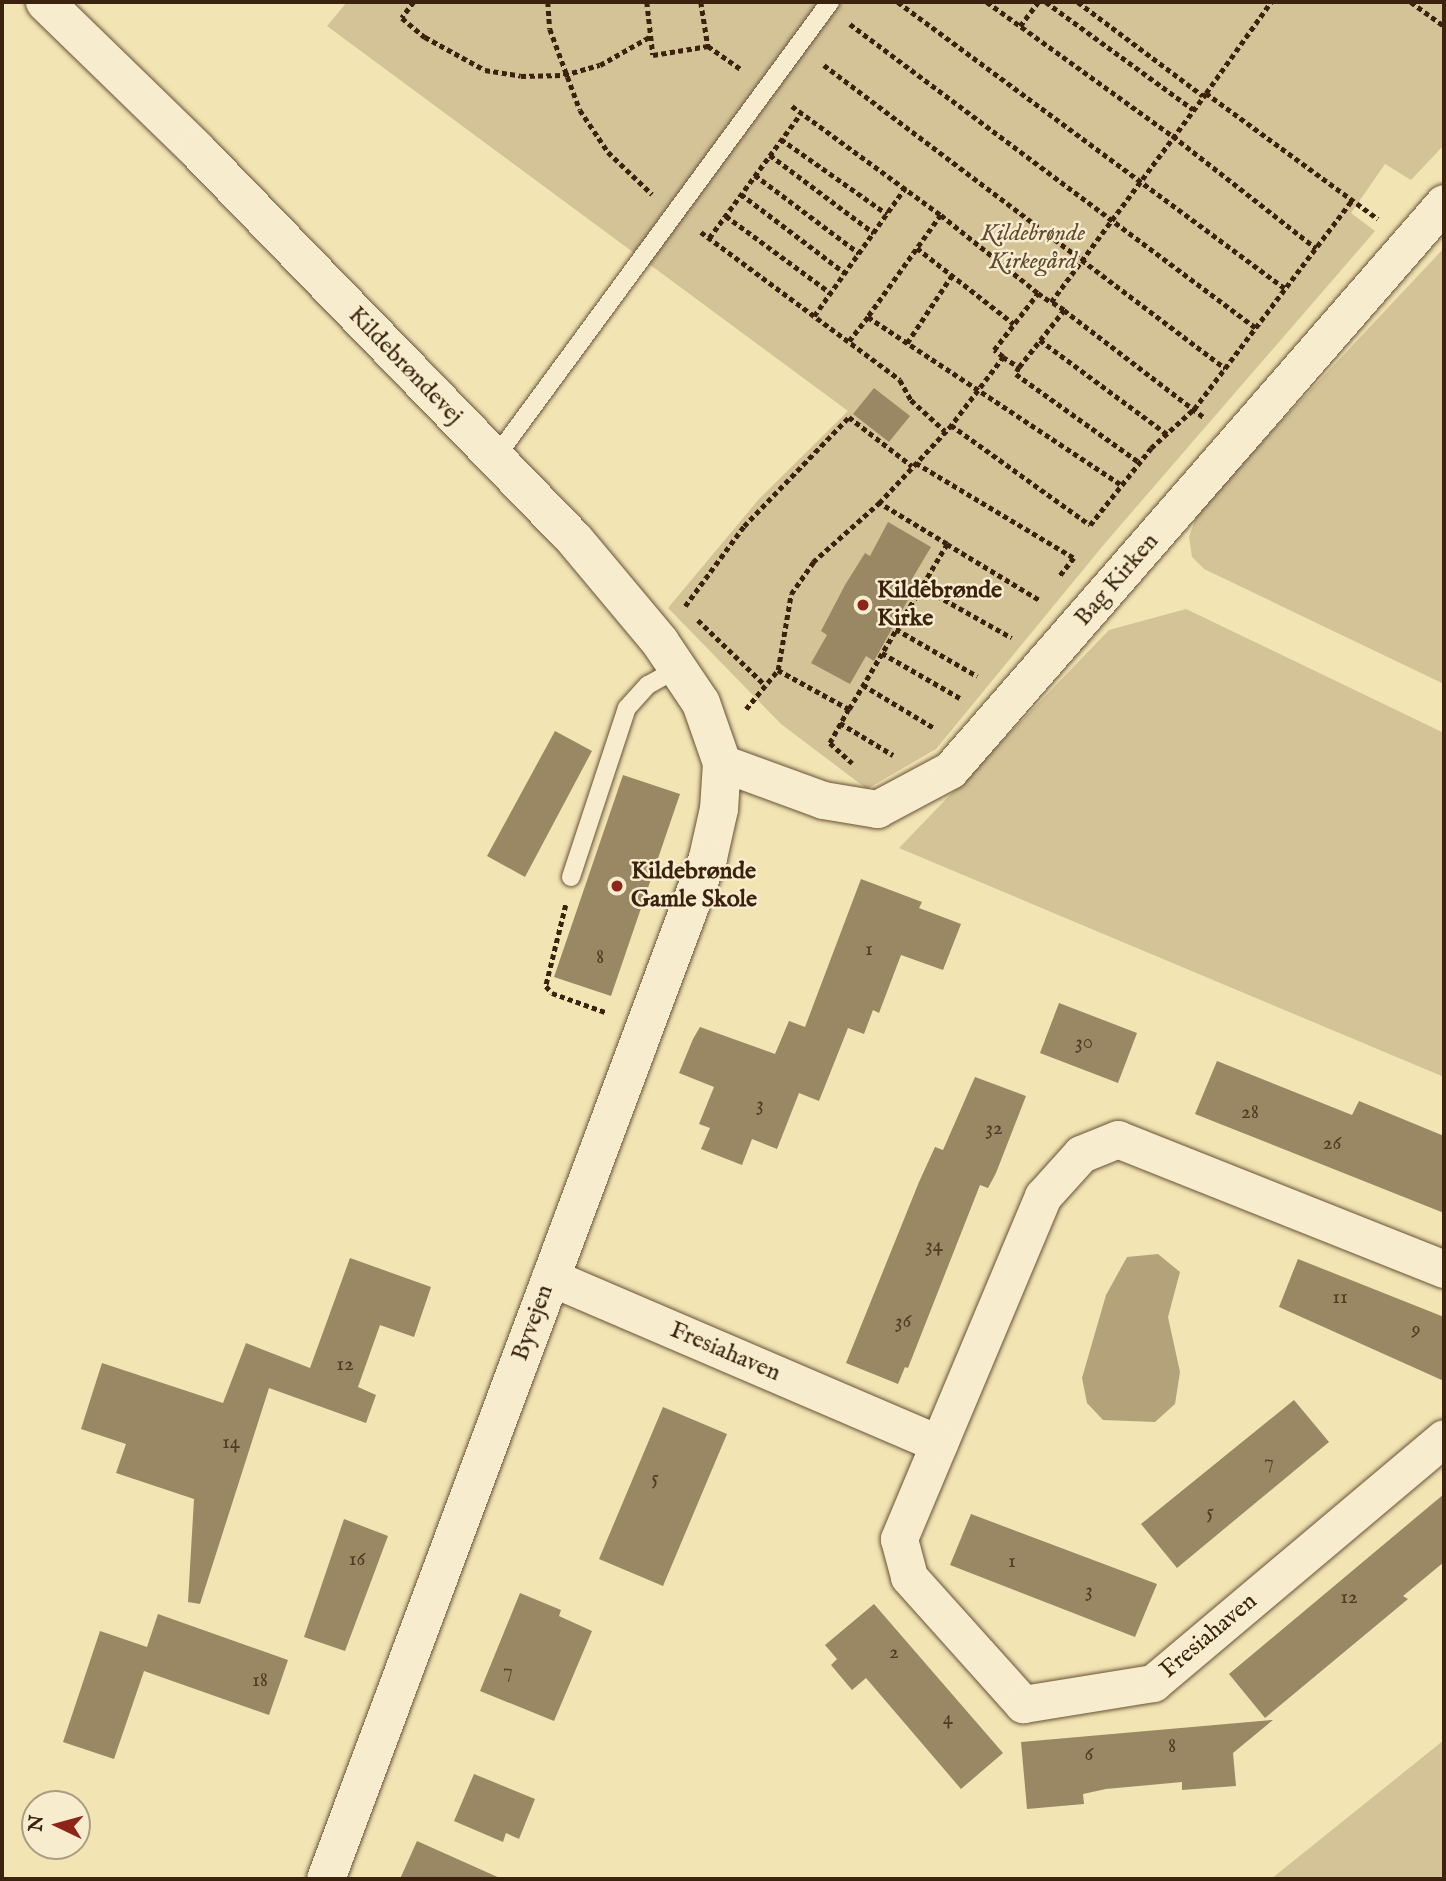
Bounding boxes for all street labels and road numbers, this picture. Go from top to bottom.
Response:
street label: Kildebrøndevej [342,301,468,431]
street label: Bag Kirken [1069,528,1165,632]
street label: Byvejen [506,1281,560,1365]
street label: Fresiahaven [665,1316,785,1388]
street label: Fresiahaven [1155,1587,1263,1685]

